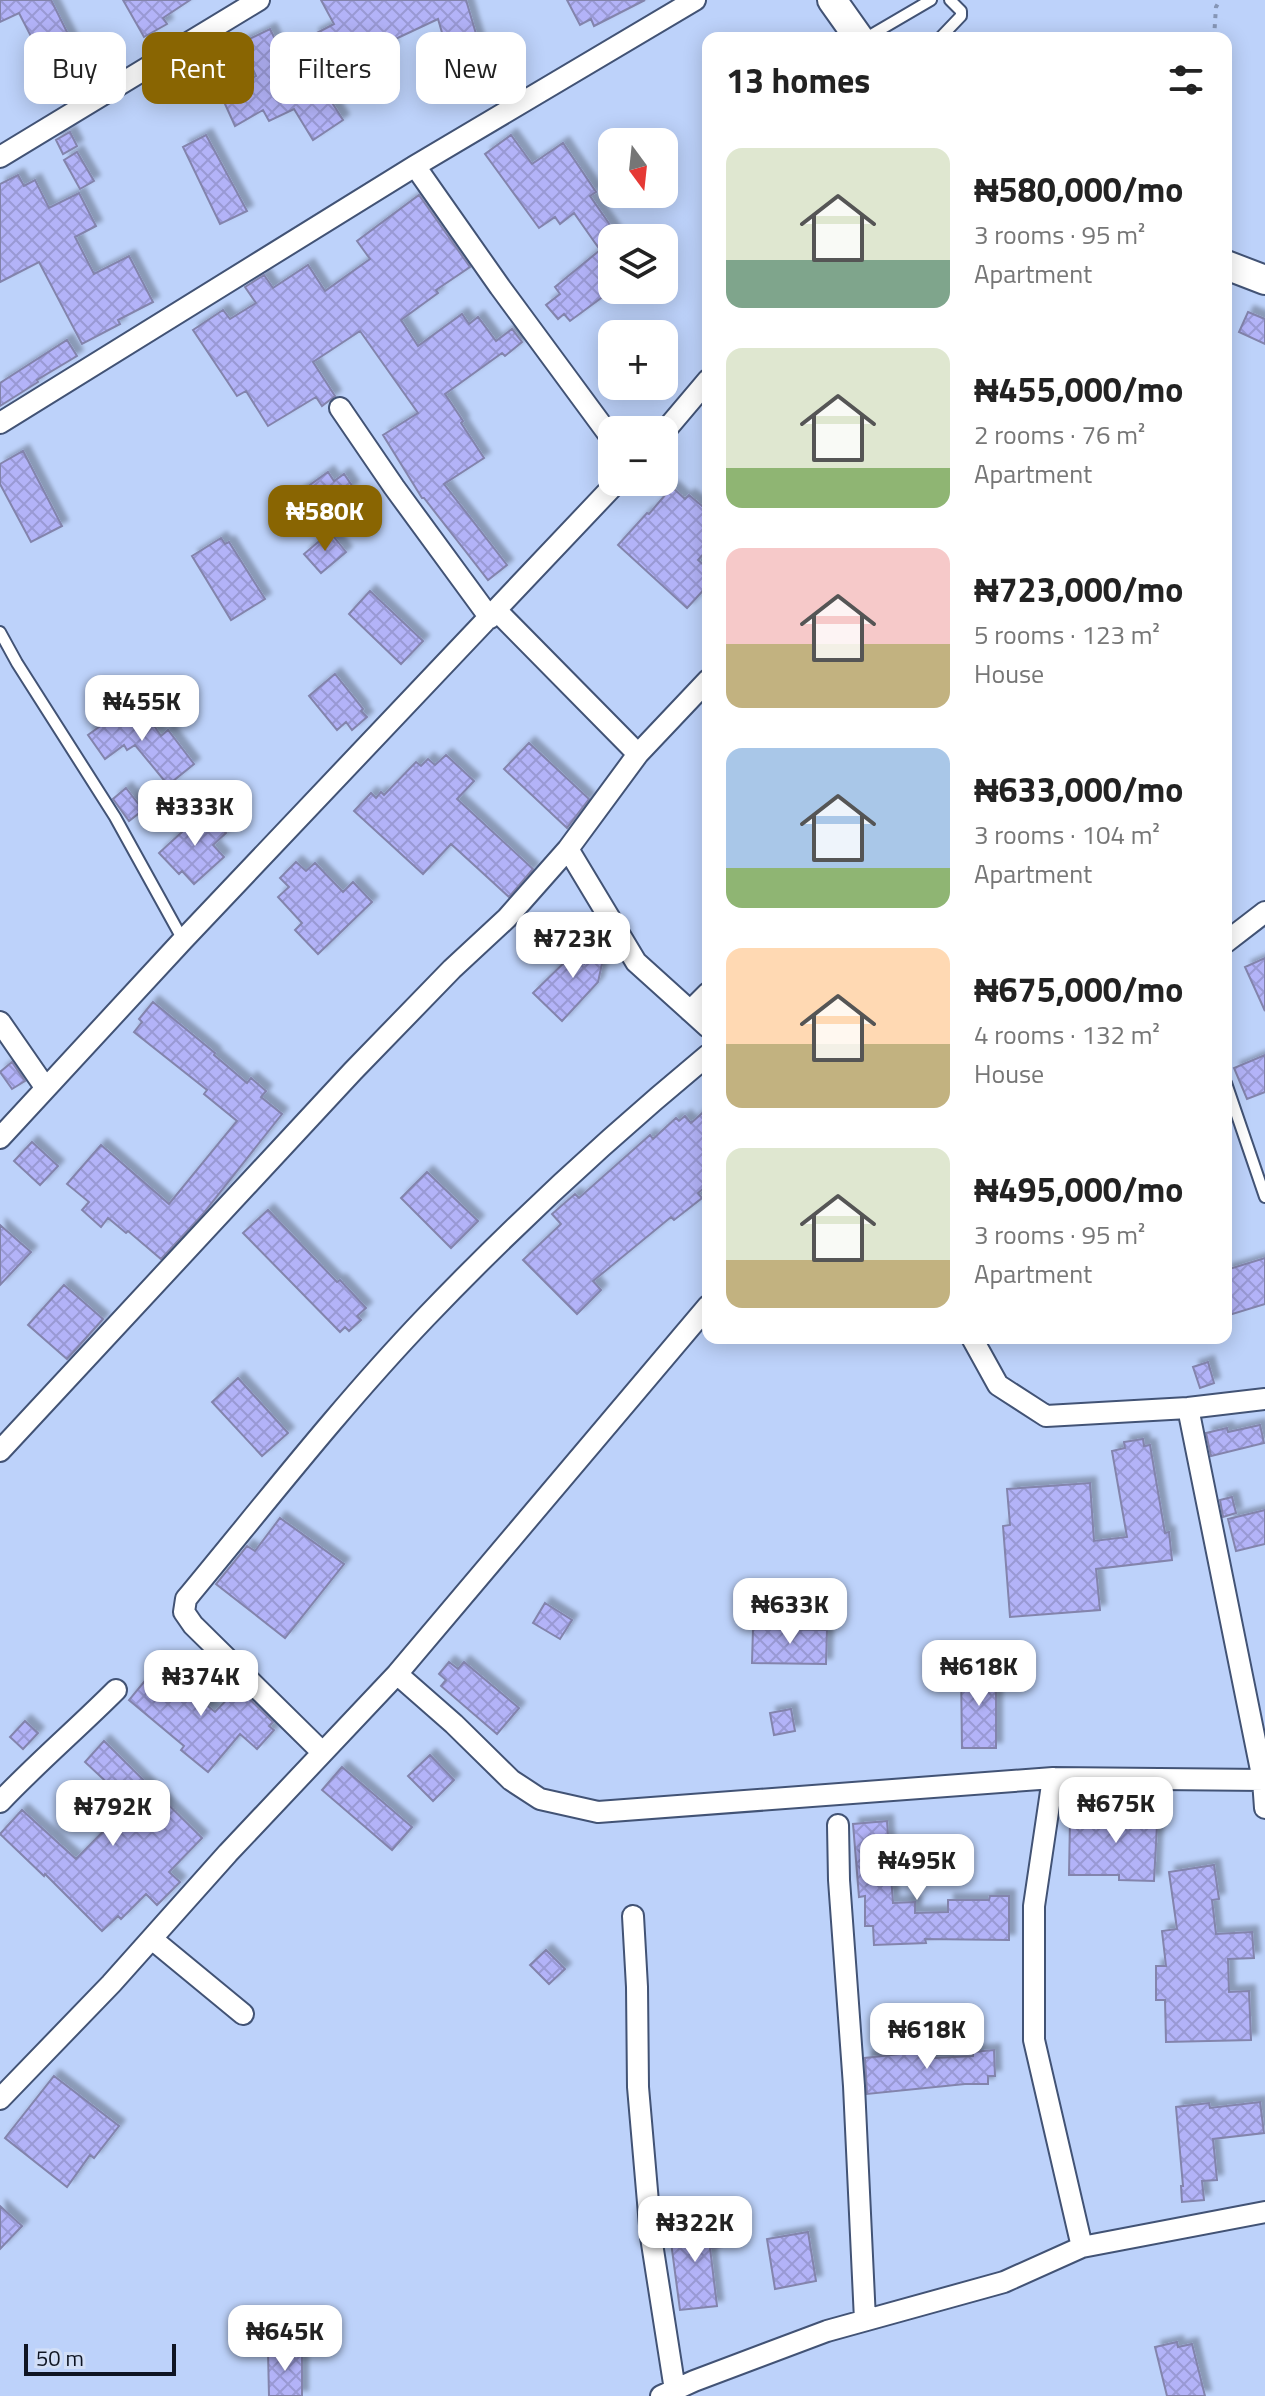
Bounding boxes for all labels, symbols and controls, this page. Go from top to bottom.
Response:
chip: Buy [24,32,126,104]
chip: Rent [142,32,254,104]
chip: Filters [270,32,400,104]
chip: New [416,32,526,104]
text: 13 homes [726,54,870,106]
icon: filters [1164,58,1208,102]
north arrow [598,128,678,208]
map controls [598,128,678,496]
text: ₦580,000/mo [974,163,1183,215]
icon: home [790,180,886,276]
text: 3 rooms · 95 m² [974,215,1145,254]
button: layers [598,224,678,304]
text: Apartment [974,254,1092,293]
button: + [598,320,678,400]
text: ₦455,000/mo [974,363,1183,415]
icon: home [790,380,886,476]
text: 2 rooms · 76 m² [974,415,1145,454]
button: − [598,416,678,496]
text: Apartment [974,454,1092,493]
pin: ₦580K [269,485,381,553]
text: ₦580K [286,491,364,530]
text: ₦723,000/mo [974,563,1183,615]
icon: home [790,580,886,676]
text: 5 rooms · 123 m² [974,615,1160,654]
text: House [974,654,1044,693]
pin: ₦455K [86,675,198,743]
text: ₦455K [103,681,181,720]
text: ₦633,000/mo [974,763,1183,815]
pin: ₦333K [139,780,251,848]
icon: home [790,780,886,876]
text: ₦333K [156,786,234,825]
text: 3 rooms · 104 m² [974,815,1160,854]
text: Apartment [974,854,1092,893]
pin: ₦723K [517,912,629,980]
text: ₦723K [534,918,612,957]
text: ₦675,000/mo [974,963,1183,1015]
icon: home [790,980,886,1076]
text: 4 rooms · 132 m² [974,1015,1160,1054]
text: House [974,1054,1044,1093]
text: ₦495,000/mo [974,1163,1183,1215]
icon: home [790,1180,886,1276]
text: 3 rooms · 95 m² [974,1215,1145,1254]
text: Apartment [974,1254,1092,1293]
pin: ₦633K [734,1578,846,1646]
text: ₦633K [751,1584,829,1623]
pin: ₦618K [923,1640,1035,1708]
text: ₦618K [940,1646,1018,1685]
pin: ₦374K [145,1650,257,1718]
text: ₦374K [162,1656,240,1695]
pin: ₦675K [1060,1777,1172,1845]
pin: ₦792K [57,1780,169,1848]
text: ₦675K [1077,1783,1155,1822]
text: ₦792K [74,1786,152,1825]
pin: ₦495K [861,1834,973,1902]
text: ₦495K [878,1840,956,1879]
pin: ₦618K [871,2003,983,2071]
text: ₦618K [888,2009,966,2048]
pin: ₦322K [639,2196,751,2264]
text: ₦322K [656,2202,734,2241]
pin: ₦645K [229,2305,341,2373]
text: ₦645K [246,2311,324,2350]
scale bar [24,2340,176,2376]
text: 50 m [36,2341,84,2375]

